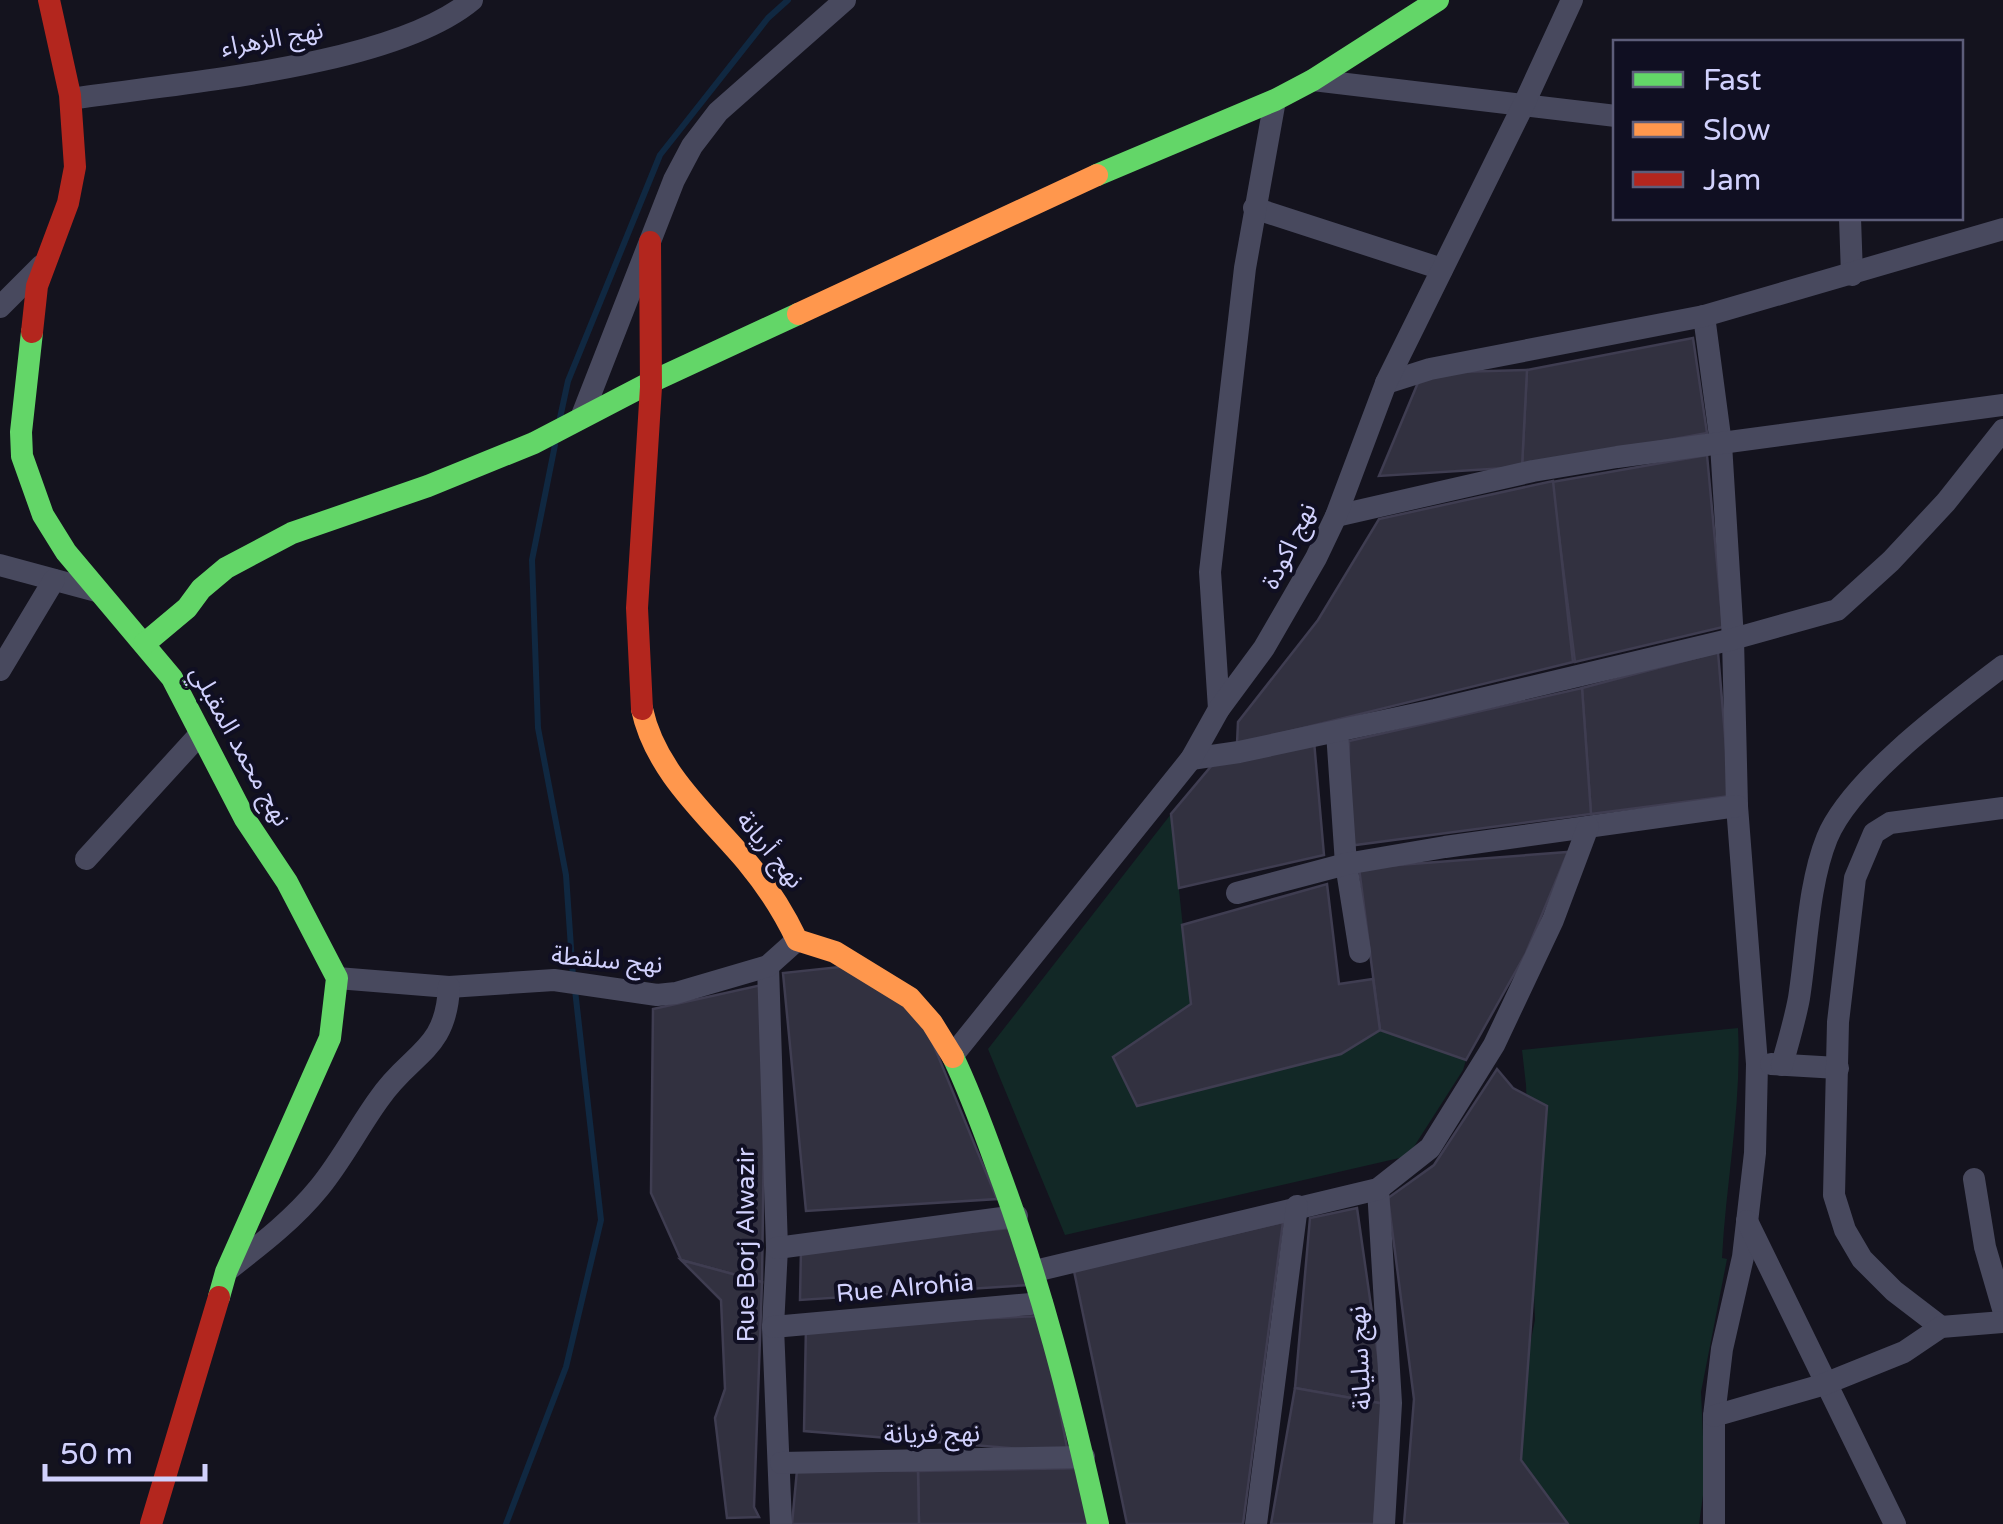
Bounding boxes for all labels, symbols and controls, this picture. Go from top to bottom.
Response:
street label: نهج الزهراء [219,15,326,66]
legend [1613,40,1963,220]
text: Fast [1703,62,1762,99]
text: Slow [1703,112,1771,149]
text: Jam [1703,162,1761,199]
street label: نهج اكودة [1255,498,1325,595]
street label: نهج محمد المقبلي [180,660,297,833]
street label: نهج أريانة [728,805,811,896]
street label: نهج سلقطة [550,940,664,983]
street label: Rue Borj Alwazir [731,1147,761,1343]
street label: Rue Alrohia [835,1267,975,1309]
street label: نهج سليانة [1342,1305,1381,1411]
street label: نهج فريانة [884,1418,980,1453]
scale bar [45,1419,205,1481]
text: 50 m [60,1436,133,1473]

